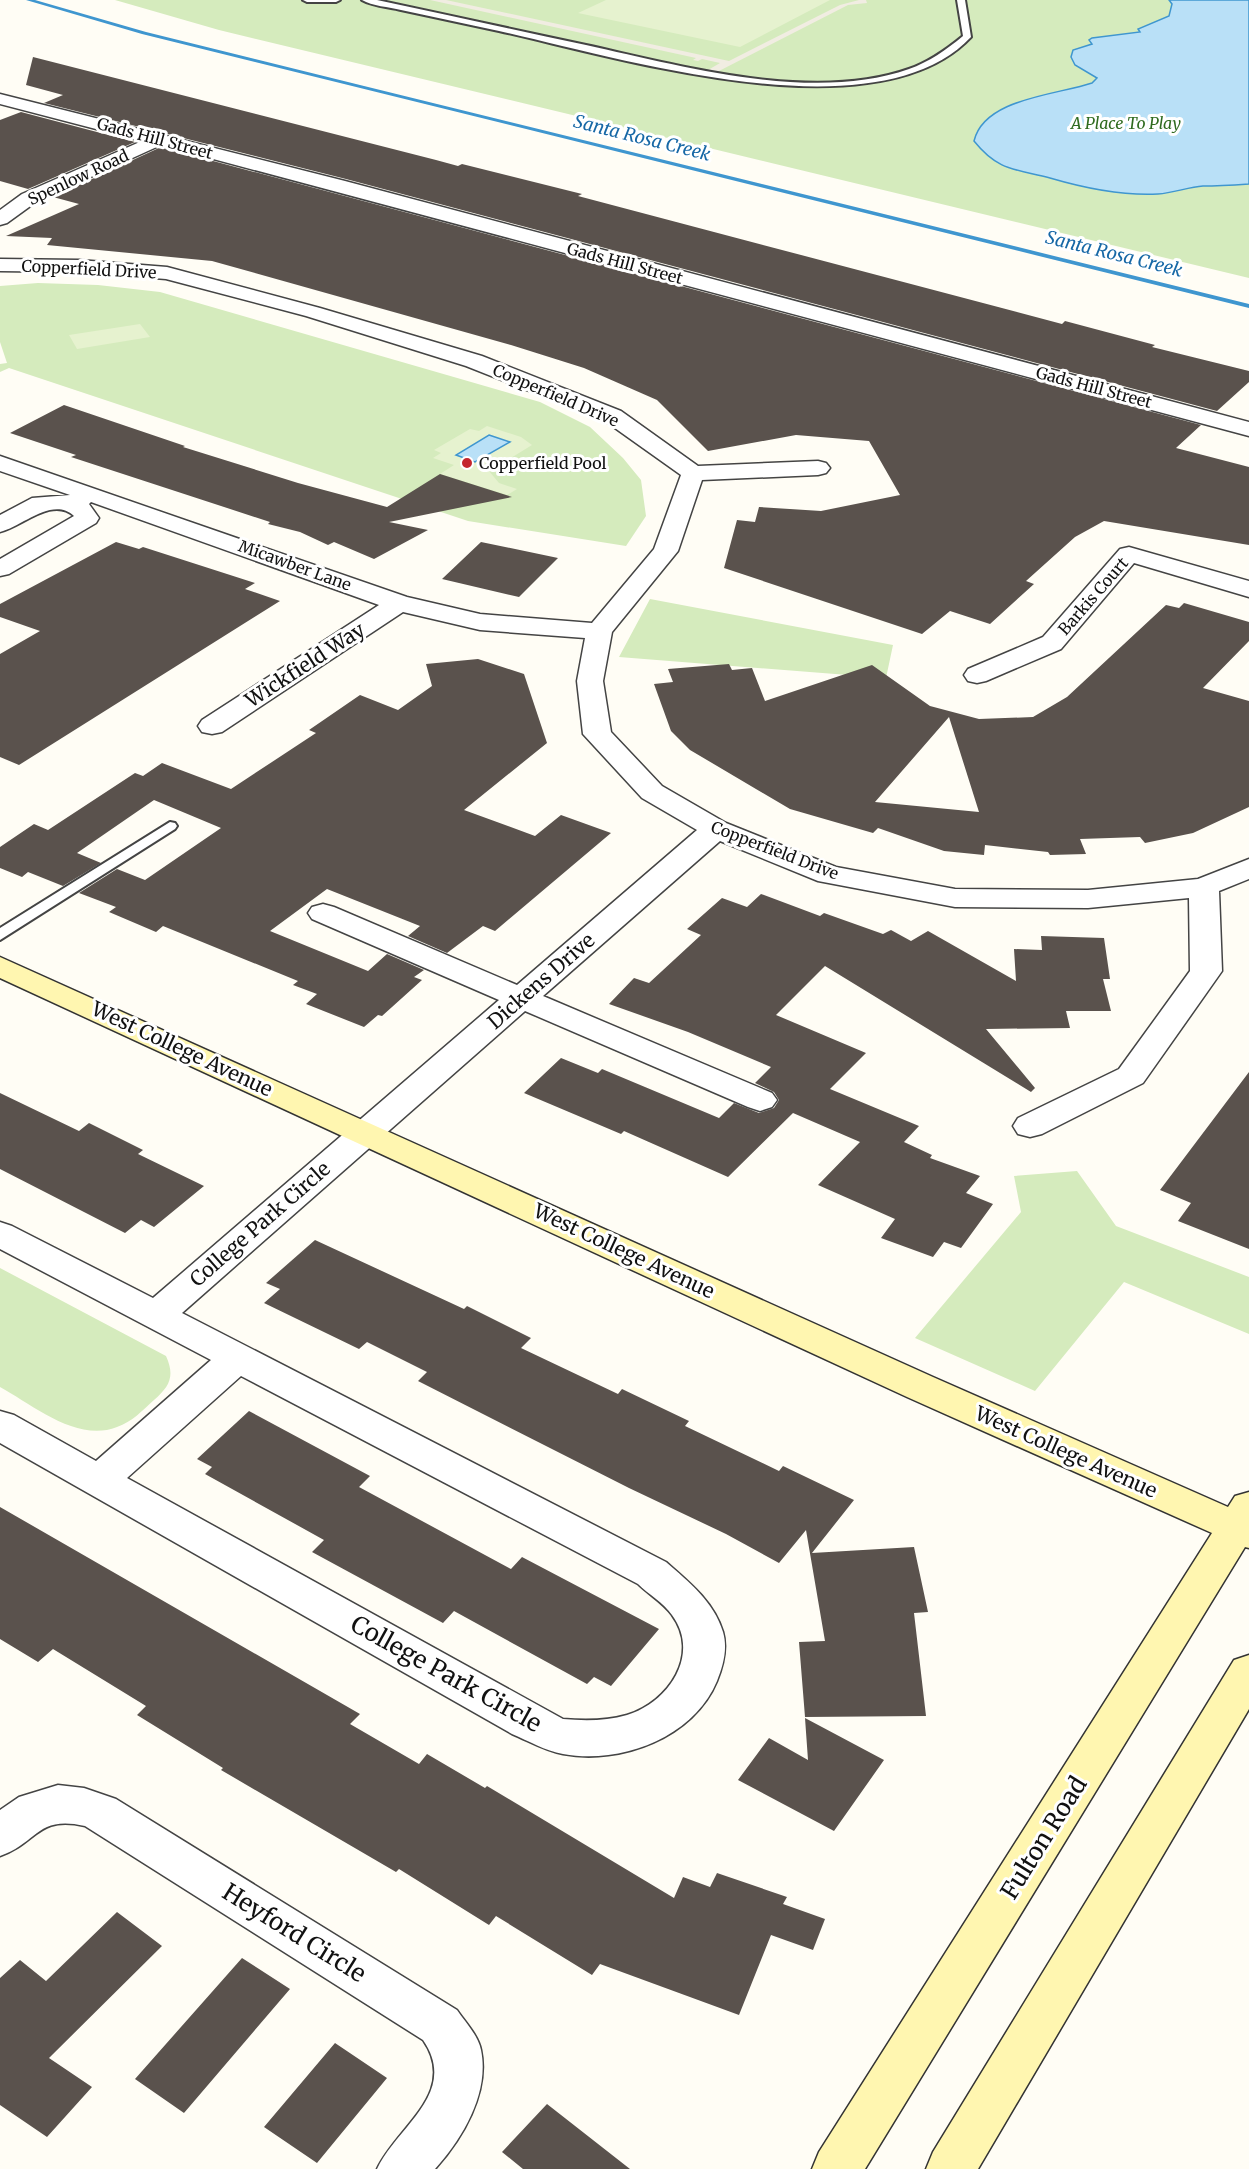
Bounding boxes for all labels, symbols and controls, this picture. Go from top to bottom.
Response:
water label: Santa Rosa Creek [571,109,713,166]
street label: Gads Hill Street [95,113,216,163]
park label: A Place To Play [1069,113,1181,133]
street label: Spenlow Road [24,145,132,209]
water label: Santa Rosa Creek [1043,225,1185,282]
street label: Gads Hill Street [565,238,686,288]
street label: Copperfield Drive [21,255,157,283]
street label: Copperfield Drive [490,359,622,431]
street label: Gads Hill Street [1034,362,1155,412]
place label: Copperfield Pool [479,453,606,473]
marker: Copperfield Pool [460,456,474,470]
street label: Micawber Lane [236,535,354,595]
street label: Barkis Court [1054,552,1133,639]
street label: Wickfield Way [239,616,370,713]
street label: Copperfield Drive [708,816,842,884]
street label: Dickens Drive [482,927,599,1034]
street label: West College Avenue [87,995,277,1101]
street label: College Park Circle [184,1156,335,1291]
street label: West College Avenue [529,1197,719,1303]
street label: West College Avenue [970,1400,1161,1503]
street label: College Park Circle [345,1608,547,1739]
street label: Fulton Road [994,1771,1094,1905]
street label: Heyford Circle [217,1876,372,1989]

